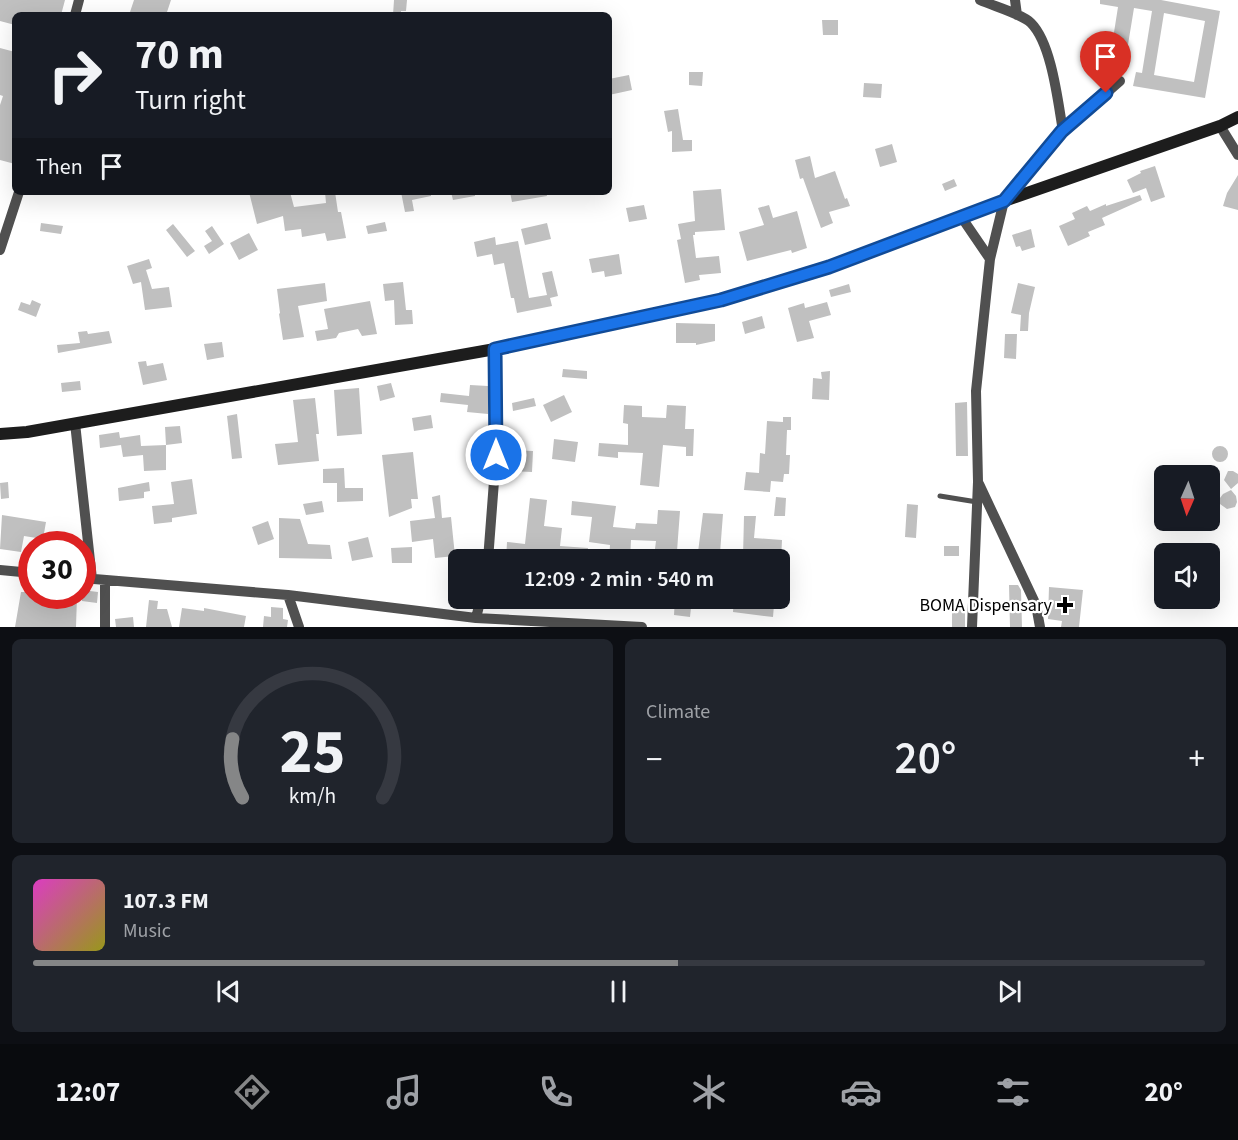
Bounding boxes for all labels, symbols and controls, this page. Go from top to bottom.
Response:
text: 70 m [135,25,224,85]
pin [1080,31,1131,93]
icon: right [36,36,114,114]
icon: arrive [1089,40,1122,73]
text: Turn right [135,81,246,120]
icon: arrive [95,150,128,183]
text: Then [36,151,83,183]
position arrow [464,423,528,487]
north arrow [1154,465,1220,531]
map controls [1154,465,1220,609]
speed limit sign: 30 [18,531,96,609]
button: sound [1154,543,1220,609]
text: 12:09 · 2 min · 540 m [524,563,714,595]
place label: BOMA Dispensary [919,593,1053,618]
marker: BOMA Dispensary [1056,596,1074,614]
text: Climate [646,698,710,726]
text: 25 [280,708,345,797]
text: 20° [895,727,956,791]
text: − [646,736,662,783]
text: + [1189,736,1205,783]
text: km/h [289,781,336,812]
text: 107.3 FM [123,885,209,917]
text: Music [123,917,171,945]
icon: previous [212,975,245,1008]
icon: pause [602,975,635,1008]
icon: next [993,975,1026,1008]
icon: directions [231,1071,273,1113]
icon: music [383,1071,425,1113]
icon: phone [535,1071,577,1113]
icon: climate [688,1071,730,1113]
icon: car [840,1071,882,1113]
icon: filters [992,1071,1034,1113]
text: 12:07 [55,1073,120,1112]
text: 20° [1144,1073,1183,1112]

